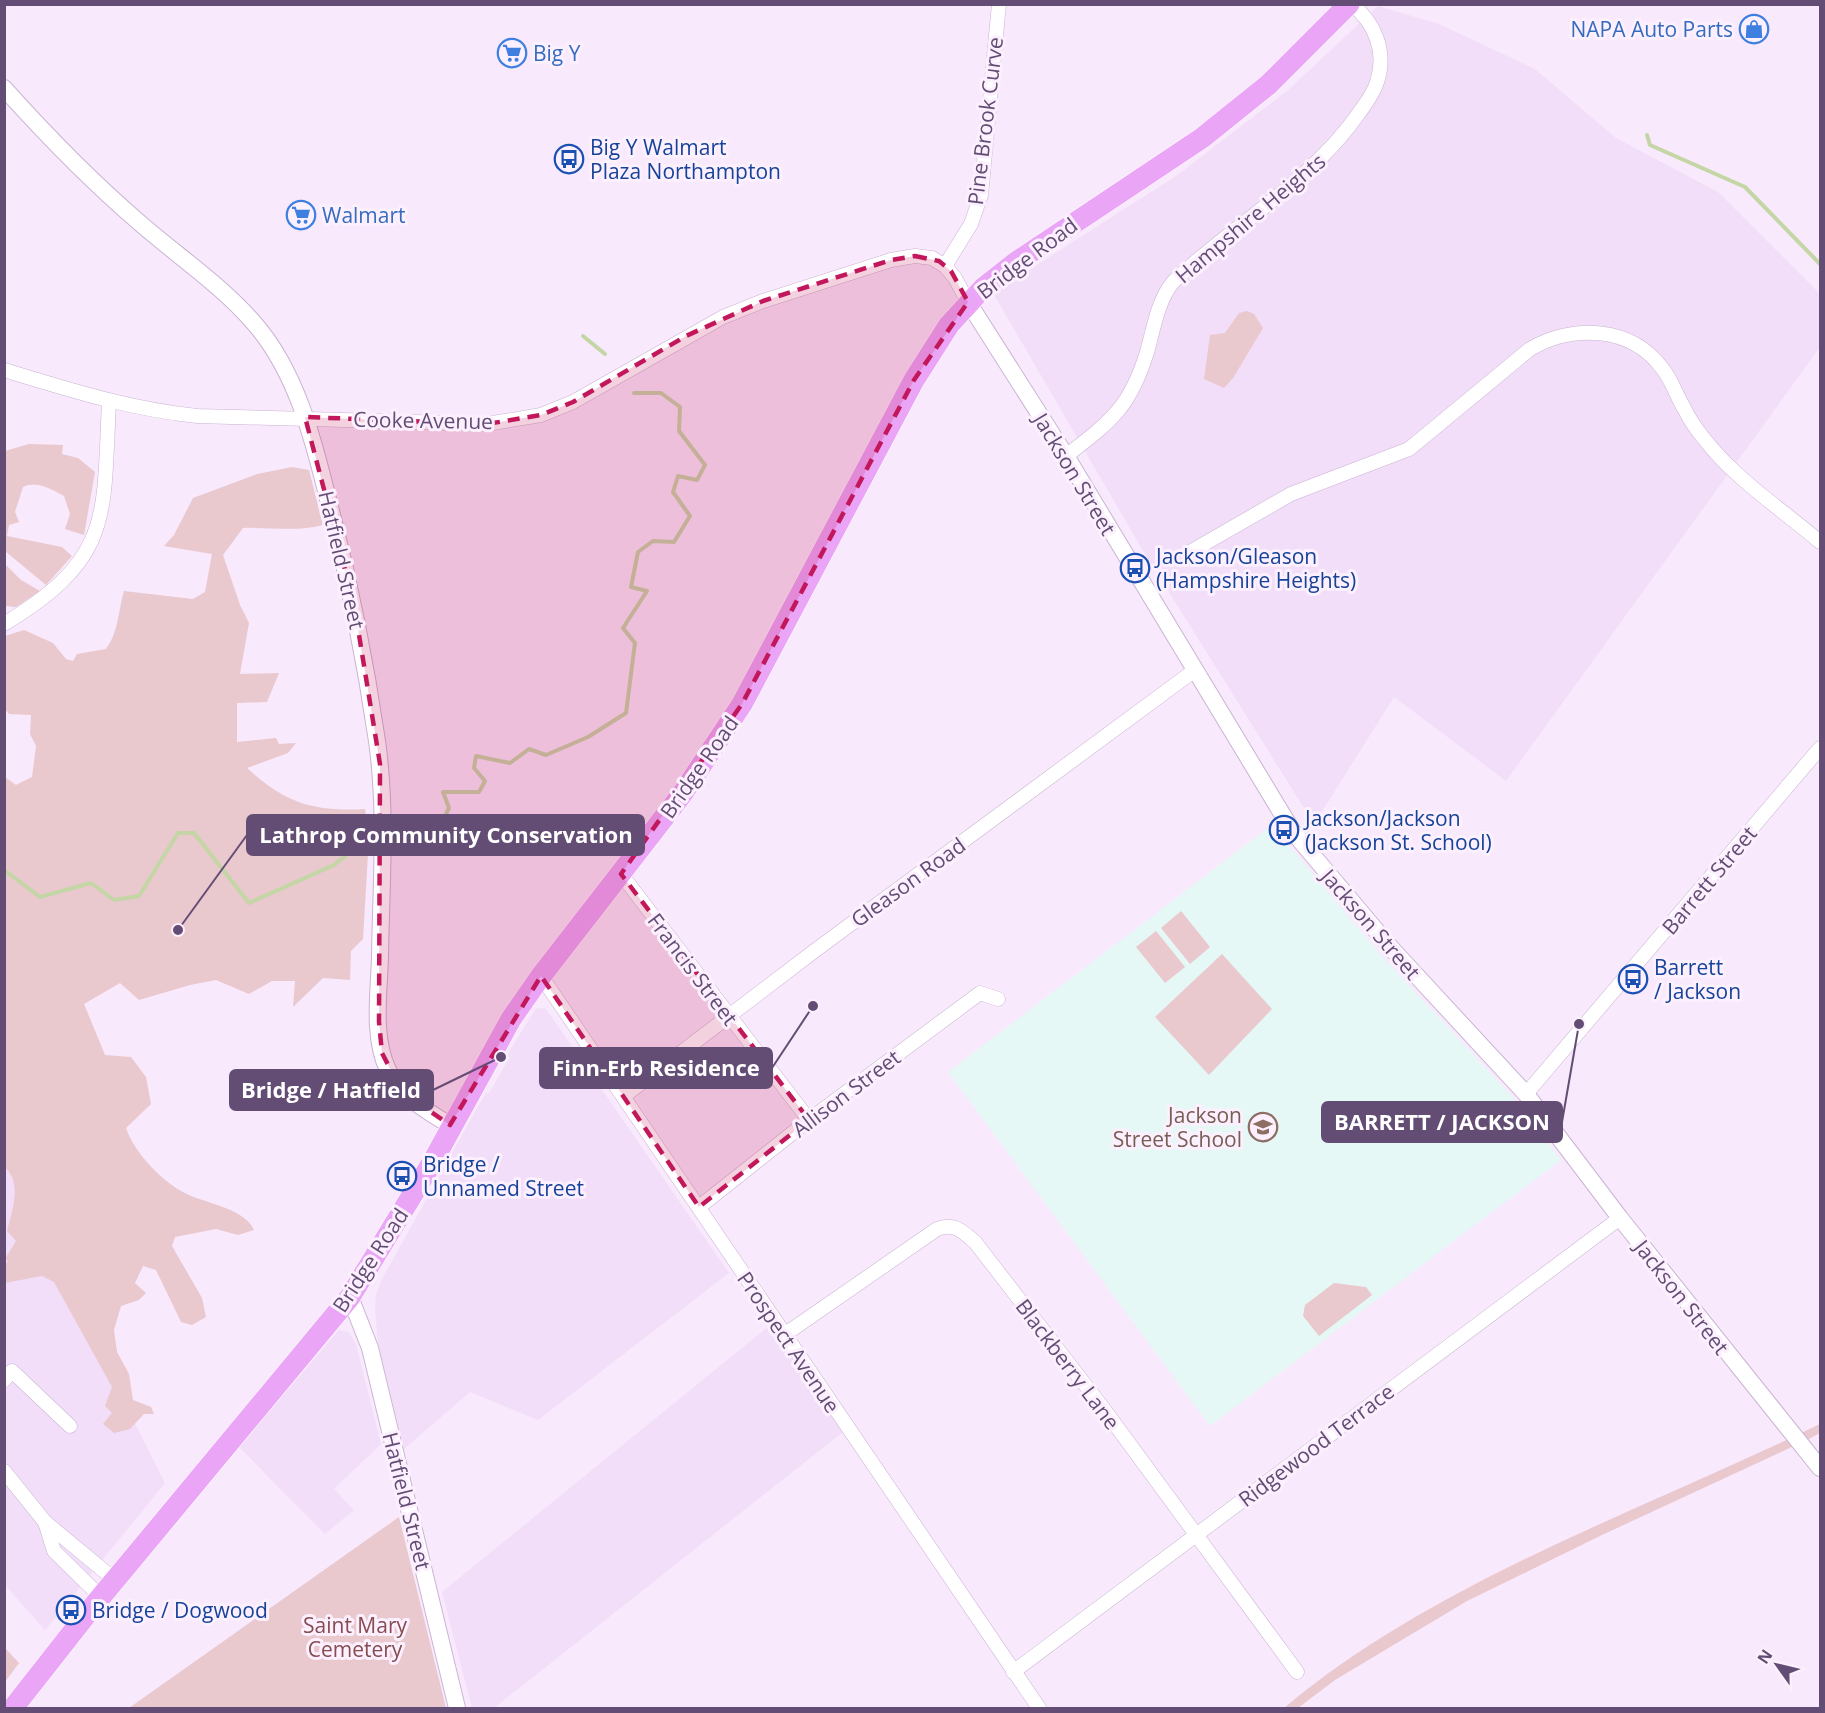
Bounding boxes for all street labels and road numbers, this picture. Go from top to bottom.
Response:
street label: Pine Brook Curve [961,35,1009,207]
street label: Hampshire Heights [1169,147,1331,289]
street label: Bridge Road [971,211,1083,305]
street label: Cooke Avenue [353,405,493,435]
street label: Jackson Street [1026,406,1123,540]
street label: Hatfield Street [312,488,372,632]
street label: Bridge Road [653,710,745,824]
street label: Barrett Street [1655,820,1763,940]
street label: Gleason Road [845,831,971,933]
street label: Jackson Street [1314,861,1427,985]
street label: Francis Street [642,907,744,1031]
street label: Allison Street [786,1043,906,1143]
street label: Bridge Road [326,1202,414,1318]
street label: Jackson Street [1627,1232,1736,1360]
street label: Prospect Avenue [731,1266,847,1418]
street label: Blackberry Lane [1010,1293,1126,1435]
street label: Ridgewood Terrace [1232,1377,1400,1513]
street label: Hatfield Street [376,1429,438,1573]

